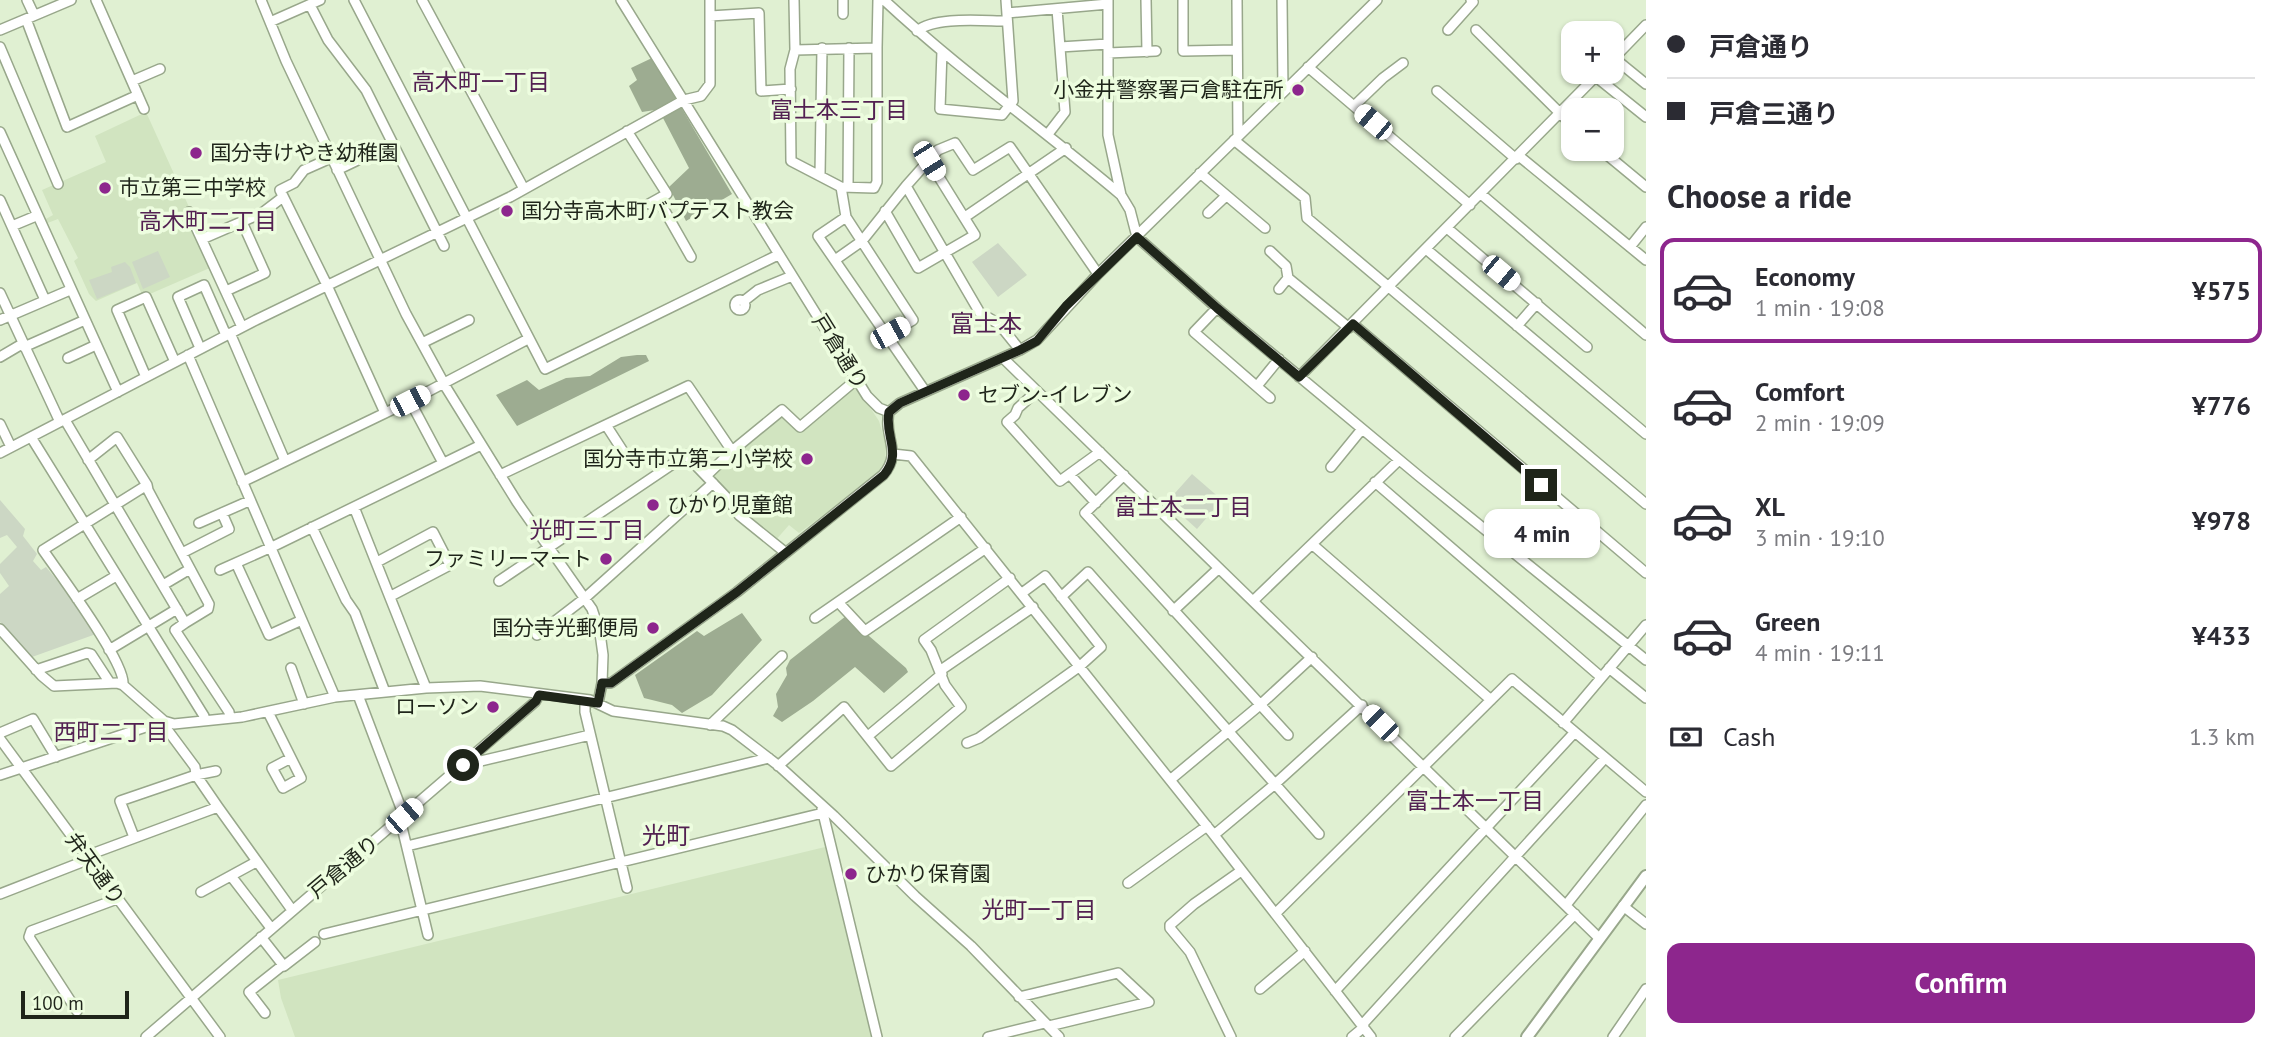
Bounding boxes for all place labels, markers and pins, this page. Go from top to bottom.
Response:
place label: 小金井警察署戸倉駐在所 [1053,76,1284,103]
marker: 小金井警察署戸倉駐在所 [1290,82,1306,98]
place label: 国分寺けやき幼稚園 [210,139,399,166]
marker: 国分寺けやき幼稚園 [188,145,204,161]
place label: 市立第三中学校 [119,174,266,201]
marker: 市立第三中学校 [97,180,113,196]
place label: 国分寺高木町バプテスト教会 [521,197,794,224]
marker: 国分寺高木町バプテスト教会 [499,203,515,219]
place label: セブン-イレブン [978,381,1133,408]
marker: セブン-イレブン [956,387,972,403]
place label: 国分寺市立第二小学校 [583,445,793,472]
marker: 国分寺市立第二小学校 [799,451,815,467]
place label: ひかり児童館 [667,491,793,518]
marker: ひかり児童館 [645,497,661,513]
place label: ファミリーマート [424,545,592,572]
marker: ファミリーマート [598,551,614,567]
place label: 国分寺光郵便局 [492,614,639,641]
marker: 国分寺光郵便局 [645,620,661,636]
place label: ローソン [395,693,479,720]
marker: ローソン [485,699,501,715]
place label: ひかり保育園 [865,860,991,887]
marker: ひかり保育園 [843,866,859,882]

